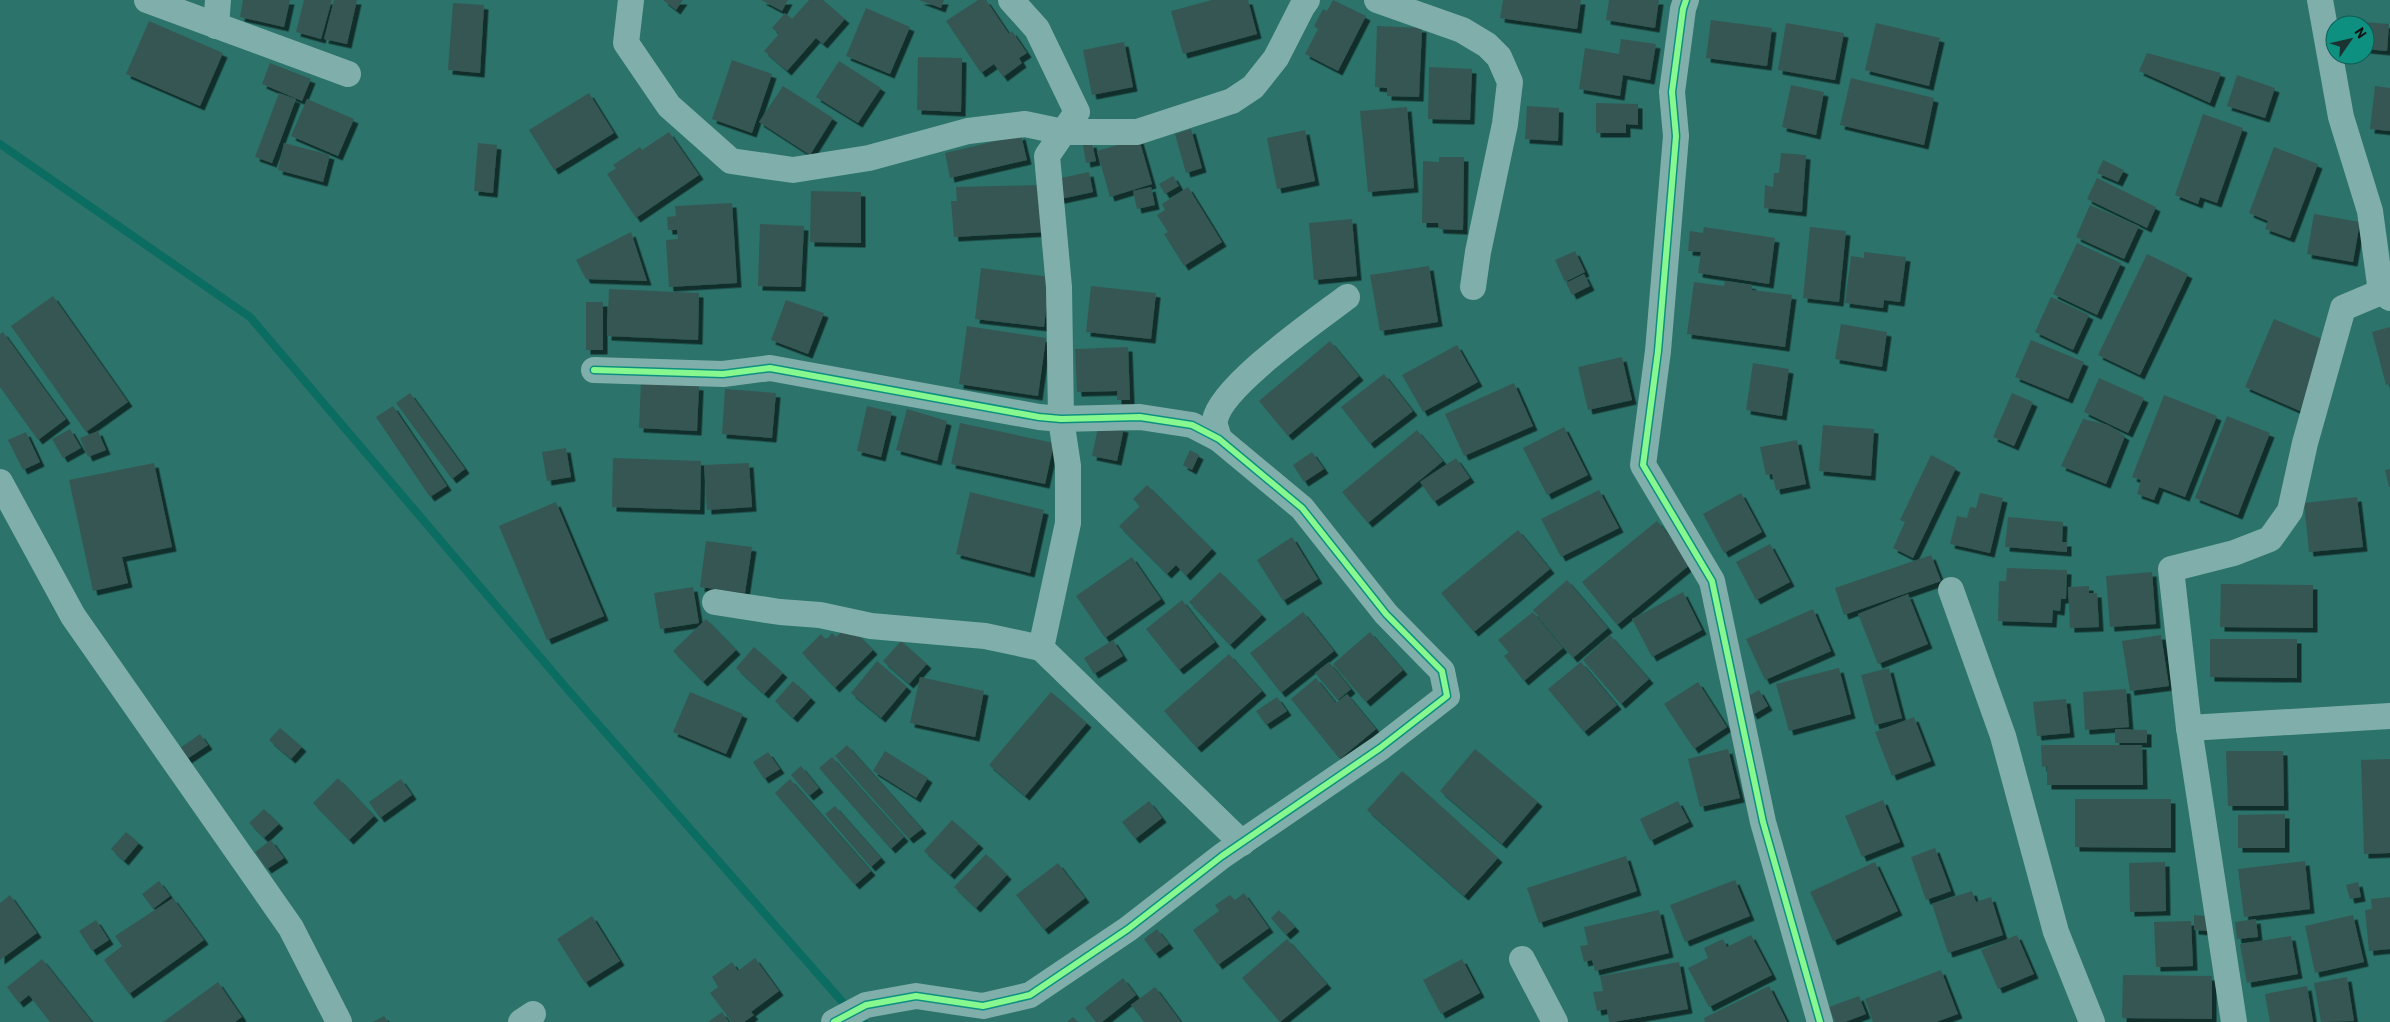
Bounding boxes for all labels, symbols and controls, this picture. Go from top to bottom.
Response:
north arrow [2325,15,2375,65]
text: N [2352,24,2371,41]

